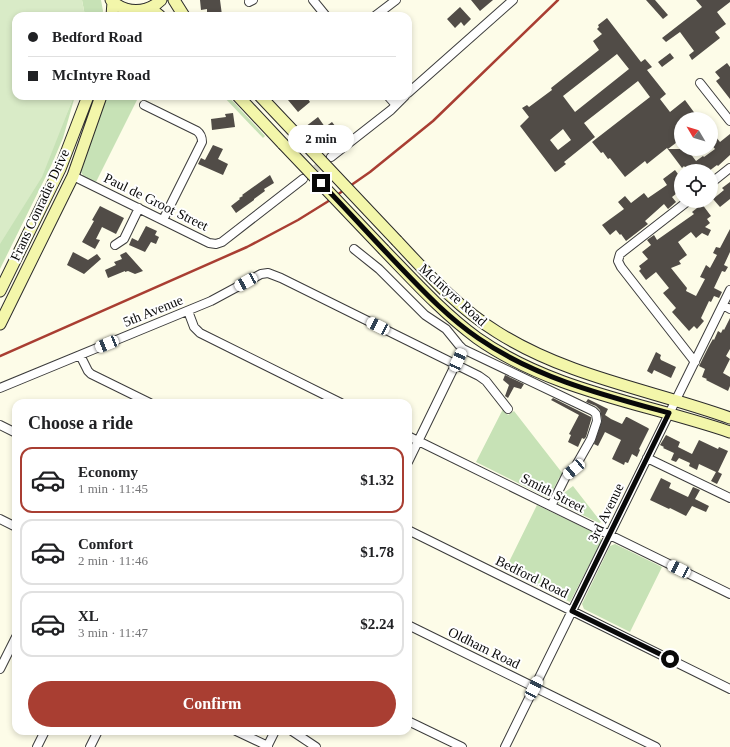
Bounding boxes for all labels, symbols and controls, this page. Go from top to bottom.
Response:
text: Bedford Road [52,29,142,45]
text: McIntyre Road [52,67,150,83]
north arrow [674,112,718,156]
map controls [674,112,718,208]
callout: 2 min [288,125,354,153]
text: 2 min [305,131,337,146]
street label: Frans Conradie Drive [8,147,72,263]
button: locate [674,164,718,208]
street label: Paul de Groot Street [102,170,211,234]
route end [312,174,330,192]
street label: McIntyre Road [416,261,490,329]
car [233,271,259,293]
street label: 5th Avenue [121,292,185,330]
car [365,315,391,337]
car [94,334,120,354]
car [448,347,468,373]
text: Choose a ride [28,413,133,433]
car [561,457,587,481]
icon: car [30,462,66,498]
text: Economy [78,464,138,480]
street label: Smith Street [519,471,588,516]
text: $1.32 [360,472,394,488]
text: 1 min · 11:45 [78,481,148,496]
street label: 3rd Avenue [585,481,627,545]
icon: car [30,534,66,570]
text: Comfort [78,536,133,552]
text: $1.78 [360,544,394,560]
text: 2 min · 11:46 [78,553,148,568]
street label: Bedford Road [493,553,571,601]
car [666,558,692,580]
icon: car [30,606,66,642]
text: XL [78,608,99,624]
text: $2.24 [360,616,394,632]
street label: Oldham Road [446,624,522,672]
text: 3 min · 11:47 [78,625,148,640]
route start [661,650,679,668]
car [523,675,545,701]
button: Confirm [28,681,396,727]

